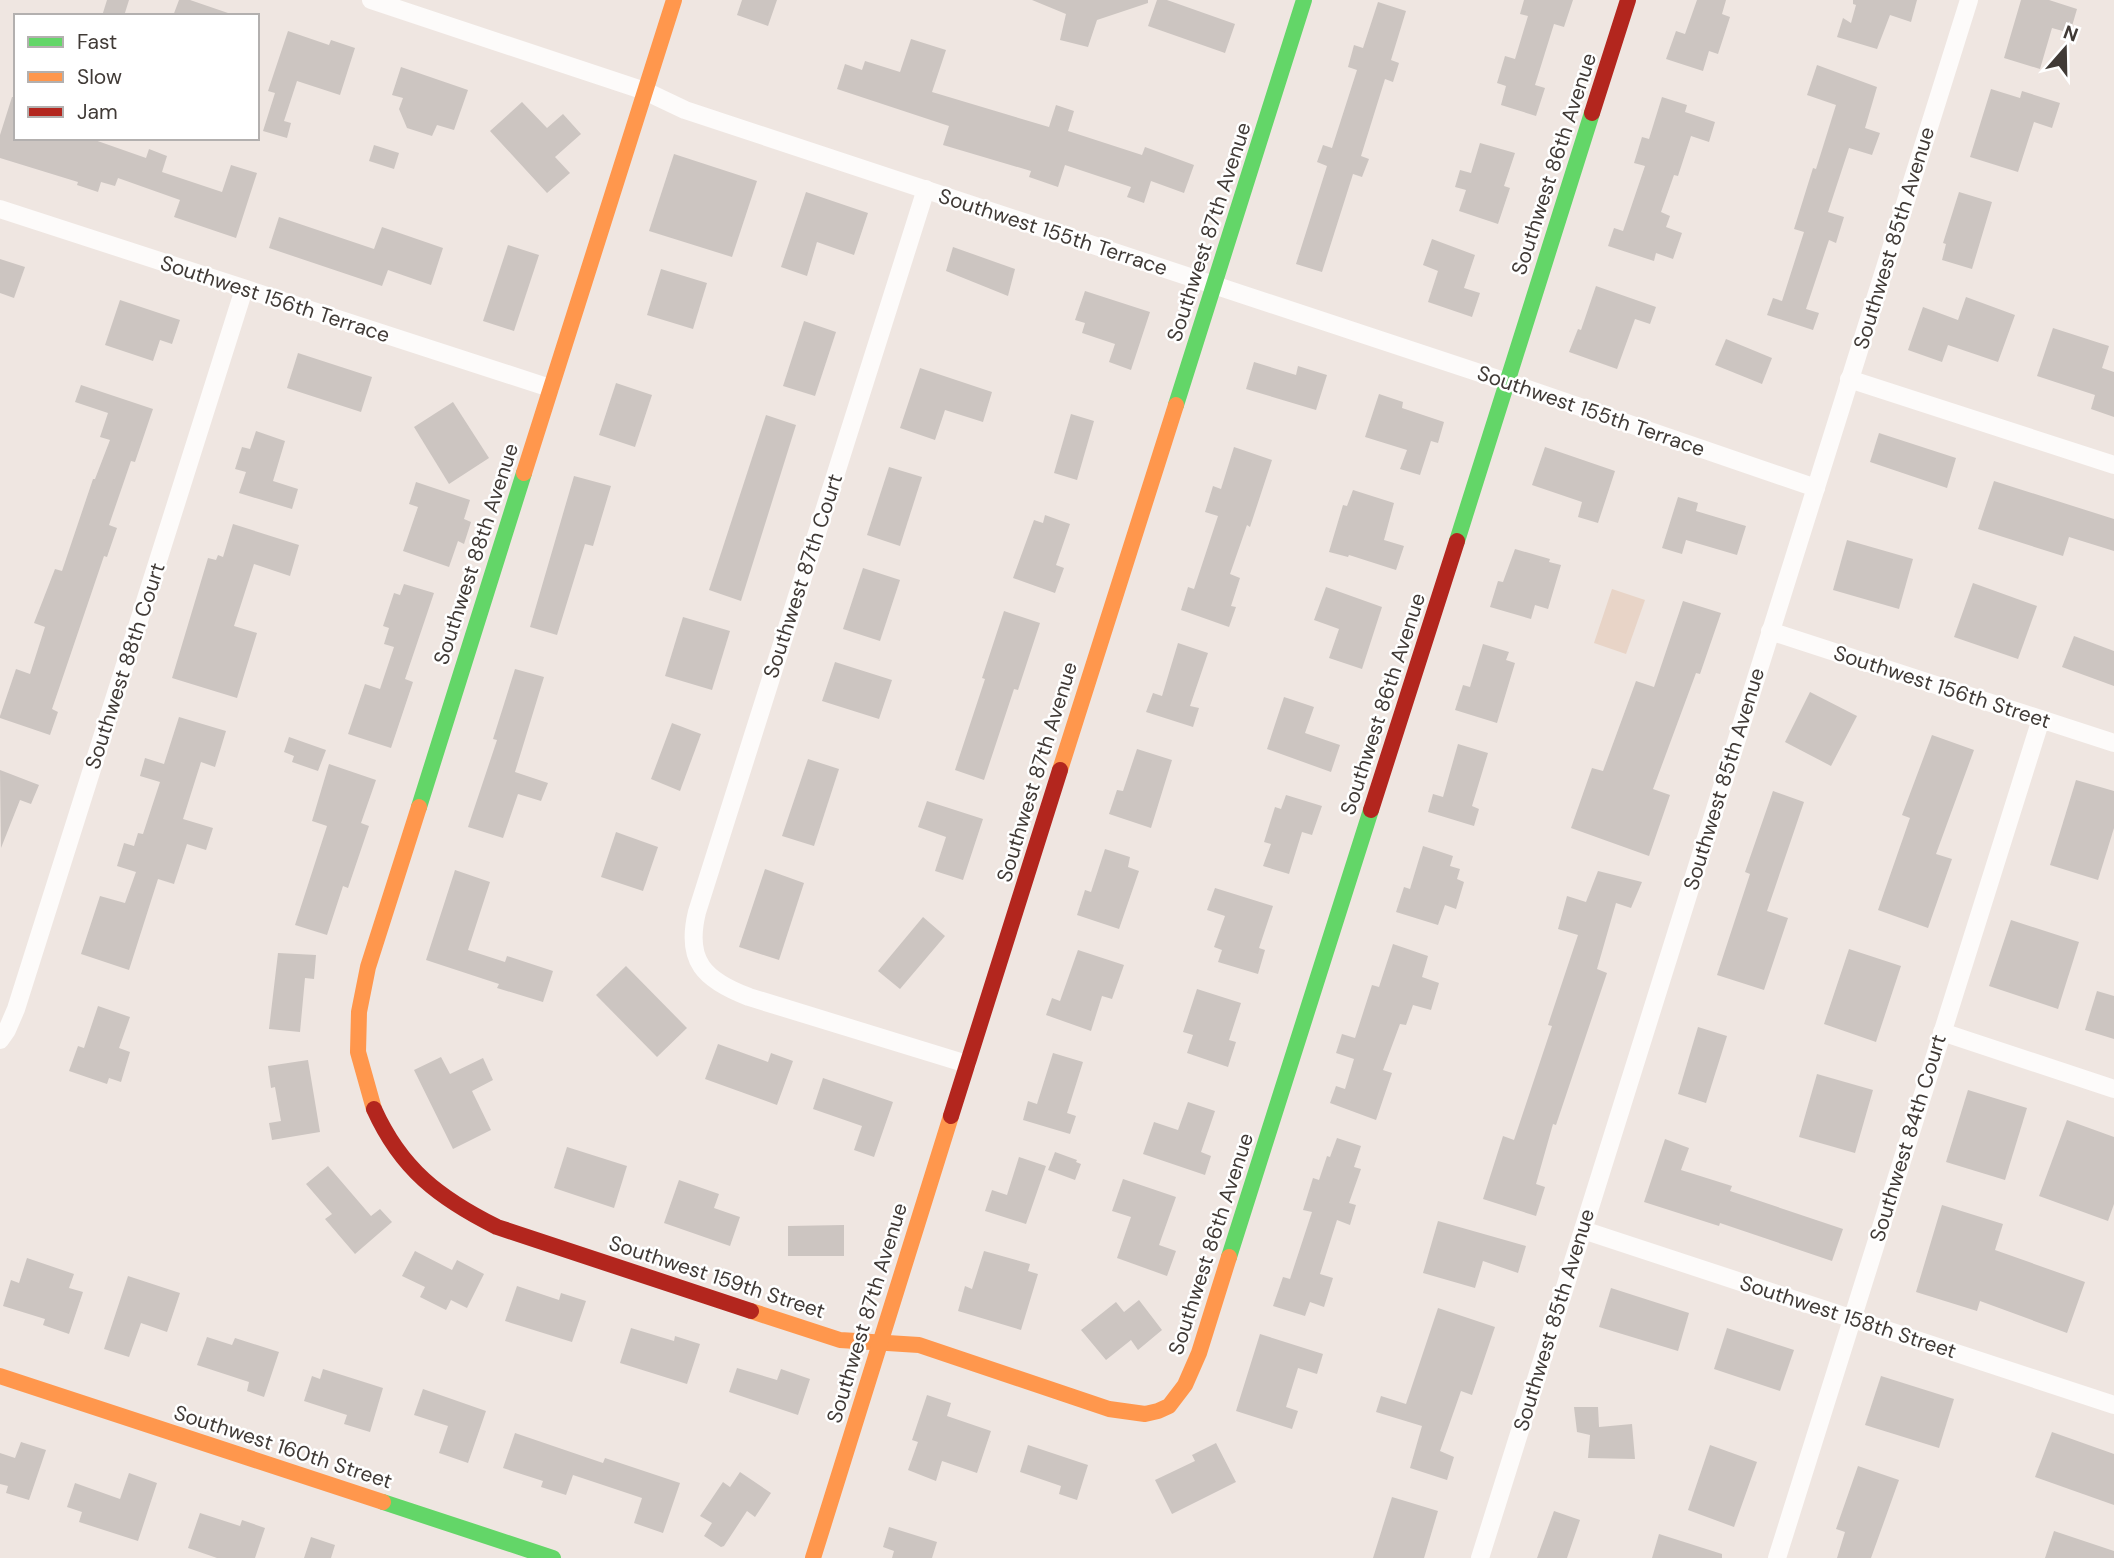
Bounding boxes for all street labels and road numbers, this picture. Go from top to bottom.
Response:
street label: Southwest 86th Avenue [1505,49,1603,278]
street label: Southwest 87th Avenue [1160,119,1258,345]
street label: Southwest 85th Avenue [1847,123,1941,353]
street label: Southwest 155th Terrace [935,182,1171,282]
street label: Southwest 156th Terrace [157,249,393,349]
street label: Southwest 155th Terrace [1473,359,1709,463]
street label: Southwest 88th Avenue [427,440,525,668]
street label: Southwest 87th Court [757,470,849,682]
street label: Southwest 88th Court [78,559,172,773]
street label: Southwest 86th Avenue [1334,589,1432,818]
street label: Southwest 156th Street [1830,639,2054,735]
street label: Southwest 87th Avenue [990,658,1084,886]
street label: Southwest 85th Avenue [1677,664,1771,894]
street label: Southwest 84th Court [1863,1031,1953,1245]
street label: Southwest 86th Avenue [1162,1129,1260,1358]
street label: Southwest 87th Avenue [820,1199,914,1427]
street label: Southwest 85th Avenue [1507,1205,1601,1435]
street label: Southwest 159th Street [605,1229,829,1325]
street label: Southwest 158th Street [1736,1269,1960,1365]
street label: Southwest 160th Street [170,1398,396,1496]

